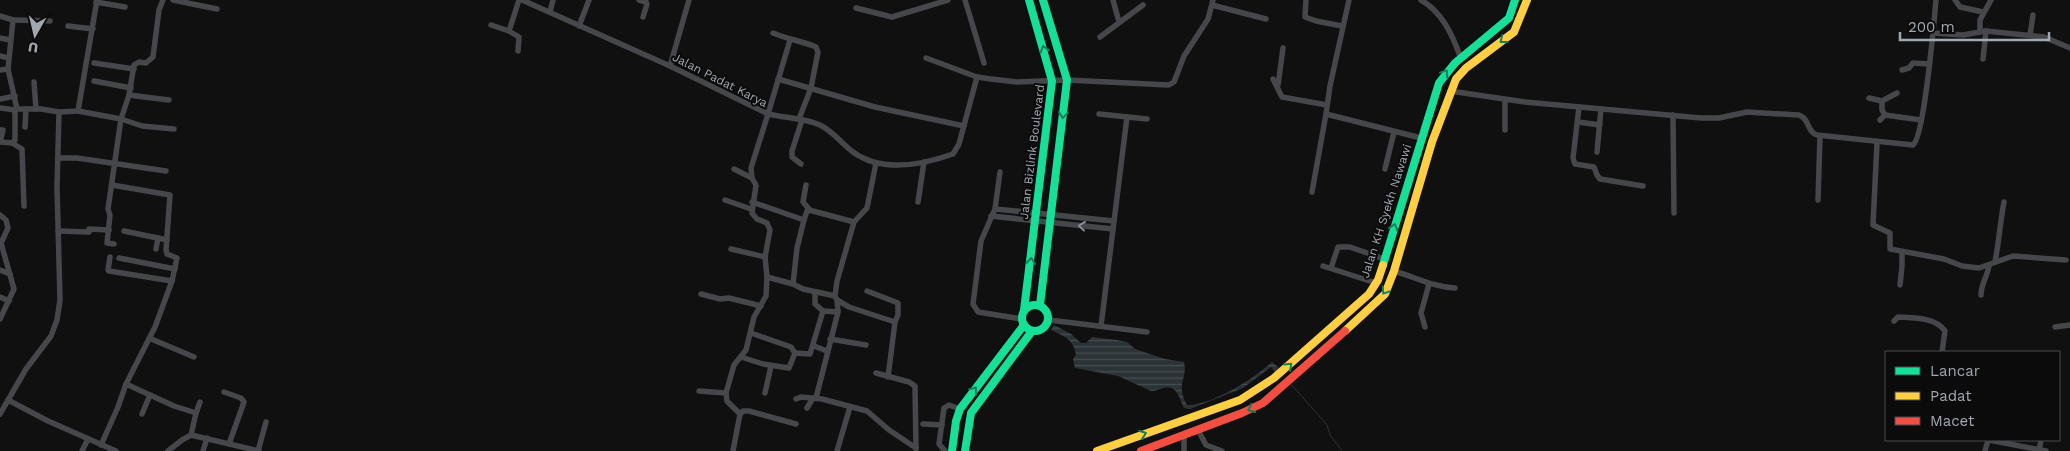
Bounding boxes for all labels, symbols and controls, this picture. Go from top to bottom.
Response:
north arrow [10,10,60,60]
scale bar [1900,10,2049,42]
text: 200 m [1908,18,1955,36]
one-way arrow [1500,35,1509,43]
text: U [27,39,39,56]
one-way arrow [1039,45,1049,53]
street label: Jalan Padat Karya [670,50,770,110]
one-way arrow [1439,69,1448,79]
street label: Jalan Bizlink Boulevard [1017,84,1047,220]
one-way arrow [1058,112,1069,120]
street label: Jalan KH Syekh Nawawi [1358,142,1414,280]
one-way arrow [1078,221,1086,232]
one-way arrow [1389,223,1399,231]
one-way arrow [1025,257,1035,266]
one-way arrow [1382,285,1391,295]
legend [1885,351,2060,441]
text: Lancar [1930,362,1980,380]
one-way arrow [1283,363,1292,372]
one-way arrow [968,386,977,396]
text: Padat [1930,387,1972,405]
one-way arrow [1247,403,1256,414]
text: Macet [1930,412,1975,430]
one-way arrow [1138,430,1147,440]

